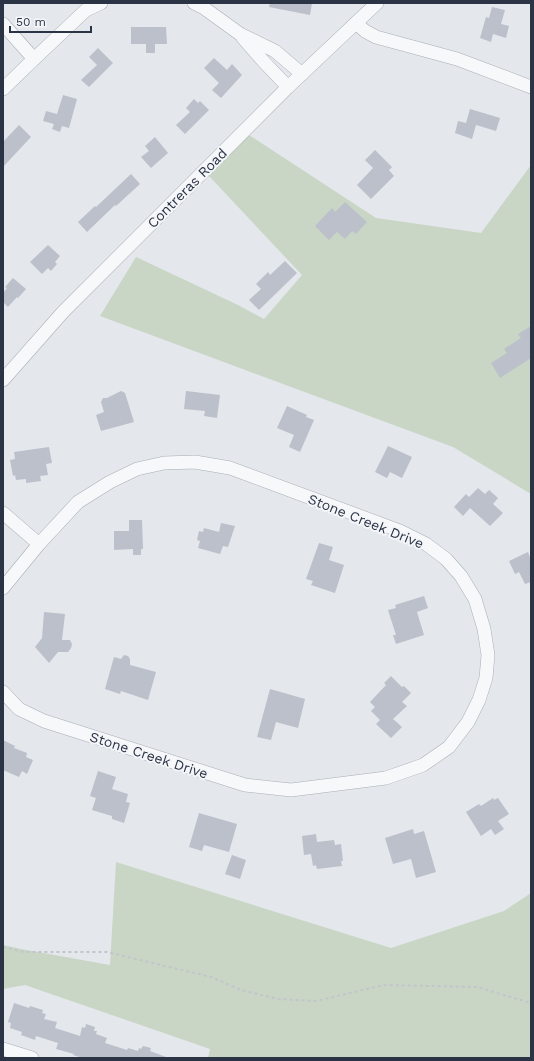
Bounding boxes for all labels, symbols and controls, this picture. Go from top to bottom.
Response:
scale bar [10,8,91,34]
text: 50 m [16,15,46,29]
street label: Contreras Road [144,145,230,231]
street label: Stone Creek Drive [306,491,426,551]
street label: Stone Creek Drive [88,728,210,782]

